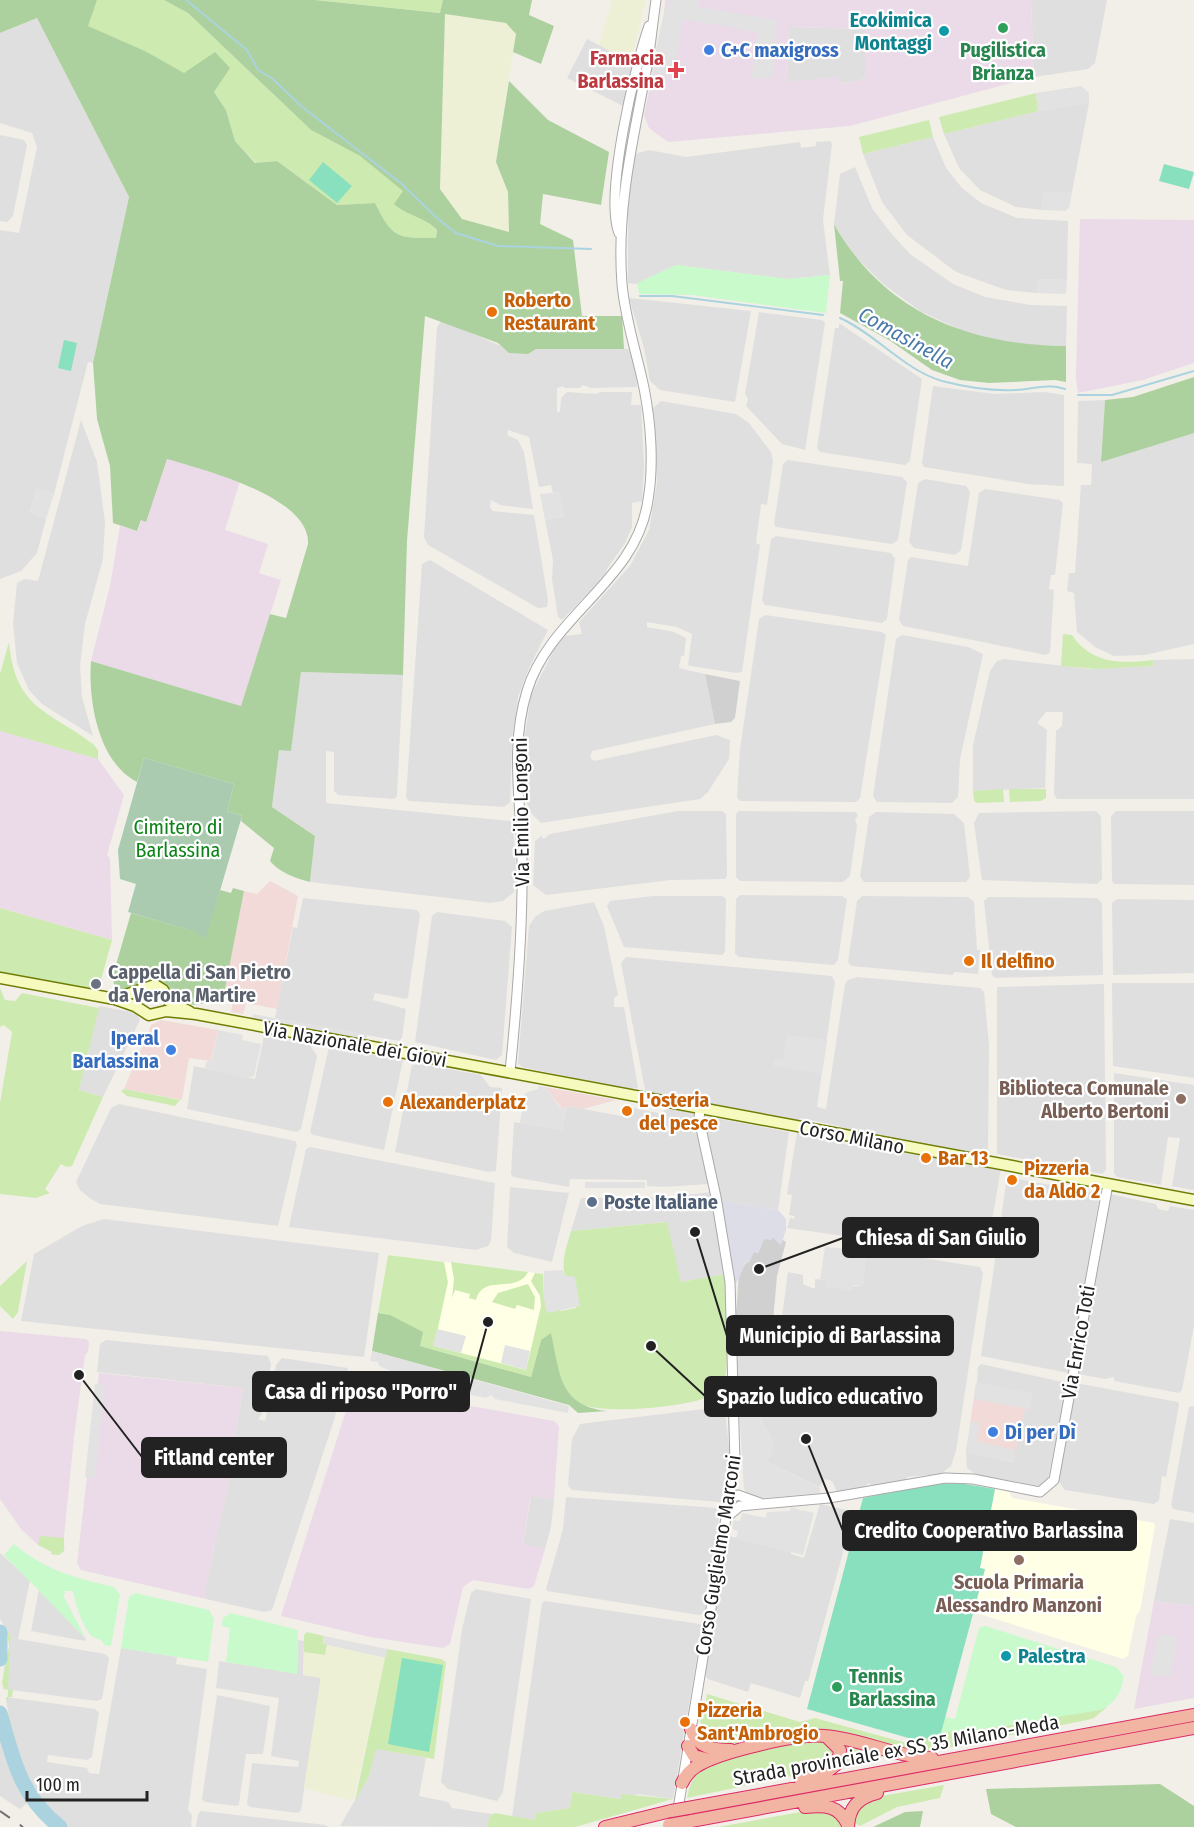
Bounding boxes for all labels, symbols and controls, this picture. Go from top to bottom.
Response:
place label: Ecokimica Montaggi [850,8,932,55]
marker: Pugilistica Brianza [996,21,1010,35]
marker: Ecokimica Montaggi [937,24,951,38]
place label: C+C maxigross [721,38,839,62]
place label: Pugilistica Brianza [960,38,1046,85]
marker: C+C maxigross [702,43,716,57]
place label: Farmacia Barlassina [577,46,664,93]
marker: Farmacia Barlassina [669,63,683,77]
place label: Roberto Restaurant [504,288,596,335]
water label: Comasinella [854,301,958,375]
marker: Roberto Restaurant [485,305,499,319]
street label: Via Emilio Longoni [508,737,534,887]
park label: Cimitero di Barlassina [133,815,223,862]
place label: Il delfino [981,949,1055,973]
marker: Il delfino [962,954,976,968]
place label: Cappella di San Pietro da Verona Martire [108,960,291,1007]
marker: Cappella di San Pietro da Verona Martire [89,977,103,991]
street label: Via Nazionale dei Giovi [261,1016,449,1072]
place label: Iperal Barlassina [72,1026,160,1073]
marker: Iperal Barlassina [164,1043,178,1057]
place label: Biblioteca Comunale Alberto Bertoni [999,1076,1169,1123]
place label: L'osteria del pesce [639,1088,718,1135]
place label: Alexanderplatz [399,1090,526,1114]
marker: Biblioteca Comunale Alberto Bertoni [1174,1092,1188,1106]
marker: Alexanderplatz [381,1095,395,1109]
marker: L'osteria del pesce [620,1104,634,1118]
street label: Corso Milano [798,1115,906,1159]
place label: Bar 13 [938,1146,989,1170]
marker: Bar 13 [919,1151,933,1165]
place label: Pizzeria da Aldo 2 [1024,1156,1100,1203]
marker: Pizzeria da Aldo 2 [1005,1173,1019,1187]
place label: Poste Italiane [604,1190,718,1214]
marker: Poste Italiane [585,1195,599,1209]
callout: Chiesa di San Giulio [843,1218,1038,1257]
text: Chiesa di San Giulio [856,1225,1026,1251]
street label: Via Enrico Toti [1056,1283,1100,1401]
callout: Municipio di Barlassina [727,1316,953,1355]
text: Municipio di Barlassina [739,1323,941,1349]
callout: Casa di riposo "Porro" [253,1372,469,1411]
callout: Spazio ludico educativo [705,1377,936,1416]
text: Casa di riposo "Porro" [265,1379,457,1405]
text: Spazio ludico educativo [717,1384,923,1410]
place label: Di per Dì [1005,1420,1077,1444]
marker: Di per Dì [986,1425,1000,1439]
callout: Fitland center [142,1438,286,1477]
text: Fitland center [154,1445,274,1471]
street label: Corso Guglielmo Marconi [690,1453,746,1657]
callout: Credito Cooperativo Barlassina [843,1511,1136,1550]
text: Credito Cooperativo Barlassina [854,1518,1124,1544]
marker: Scuola Primaria Alessandro Manzoni [1012,1553,1026,1567]
place label: Scuola Primaria Alessandro Manzoni [935,1570,1102,1617]
place label: Palestra [1018,1644,1086,1668]
marker: Palestra [999,1649,1013,1663]
place label: Tennis Barlassina [849,1664,936,1711]
marker: Tennis Barlassina [830,1680,844,1694]
place label: Pizzeria Sant'Ambrogio [697,1698,819,1745]
street label: Strada provinciale ex SS 35 Milano-Meda [731,1709,1061,1791]
marker: Pizzeria Sant'Ambrogio [678,1715,692,1729]
scale bar [27,1764,147,1802]
text: 100 m [36,1774,80,1796]

